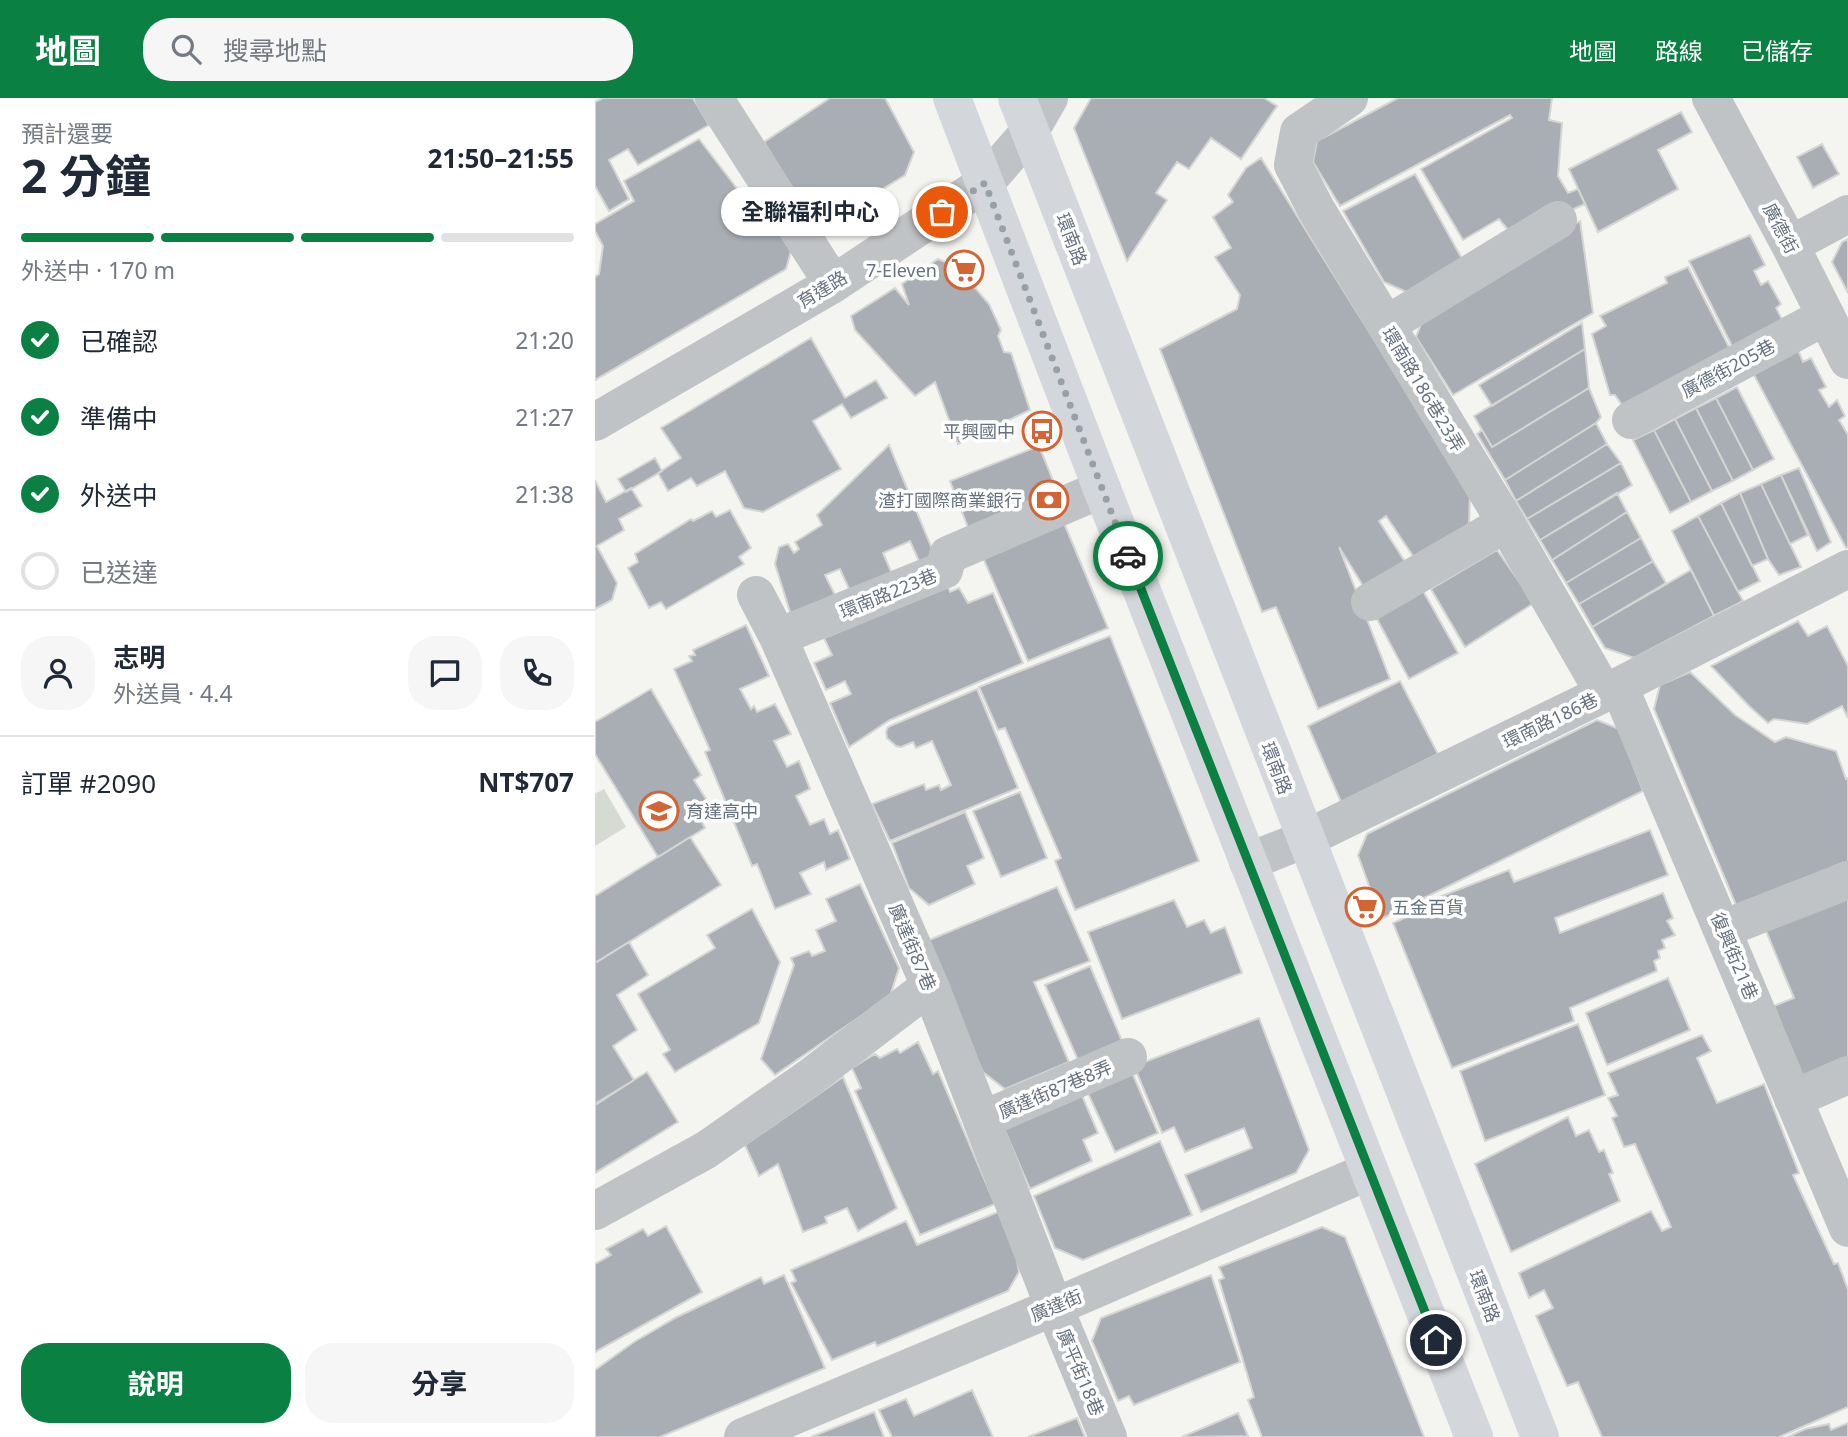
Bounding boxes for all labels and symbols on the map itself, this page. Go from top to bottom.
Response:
pin [912,182,972,242]
callout: 全聯福利中心 [721,188,900,236]
street label: 廣德街 [1758,199,1804,257]
street label: 環南路 [1051,209,1093,269]
supermarket icon: 7-Eleven [943,249,985,291]
place label: 7-Eleven [866,258,937,282]
street label: 育達路 [793,265,851,313]
street label: 環南路186巷23弄 [1377,322,1471,456]
street label: 廣德街205巷 [1677,333,1779,403]
bus stop icon: 平興國中 [1021,410,1063,452]
place label: 平興國中 [943,419,1015,443]
bank icon: 渣打國際商業銀行 [1028,479,1070,521]
place label: 渣打國際商業銀行 [878,488,1022,512]
courier [1093,521,1163,591]
street label: 環南路223巷 [836,563,940,623]
street label: 環南路186巷 [1499,687,1601,753]
street label: 環南路 [1256,738,1298,798]
school or university icon: 育達高中 [638,790,680,832]
place label: 育達高中 [686,799,758,823]
supermarket icon: 五金百貨 [1344,886,1386,928]
place label: 五金百貨 [1392,895,1464,919]
street label: 廣達街87巷 [884,900,942,994]
street label: 復興街21巷 [1706,909,1764,1003]
street label: 廣達街87巷8弄 [995,1054,1115,1124]
street label: 環南路 [1464,1266,1506,1326]
street label: 廣達街 [1026,1283,1086,1327]
pin [1406,1310,1466,1370]
street label: 廣平街18巷 [1052,1325,1110,1419]

